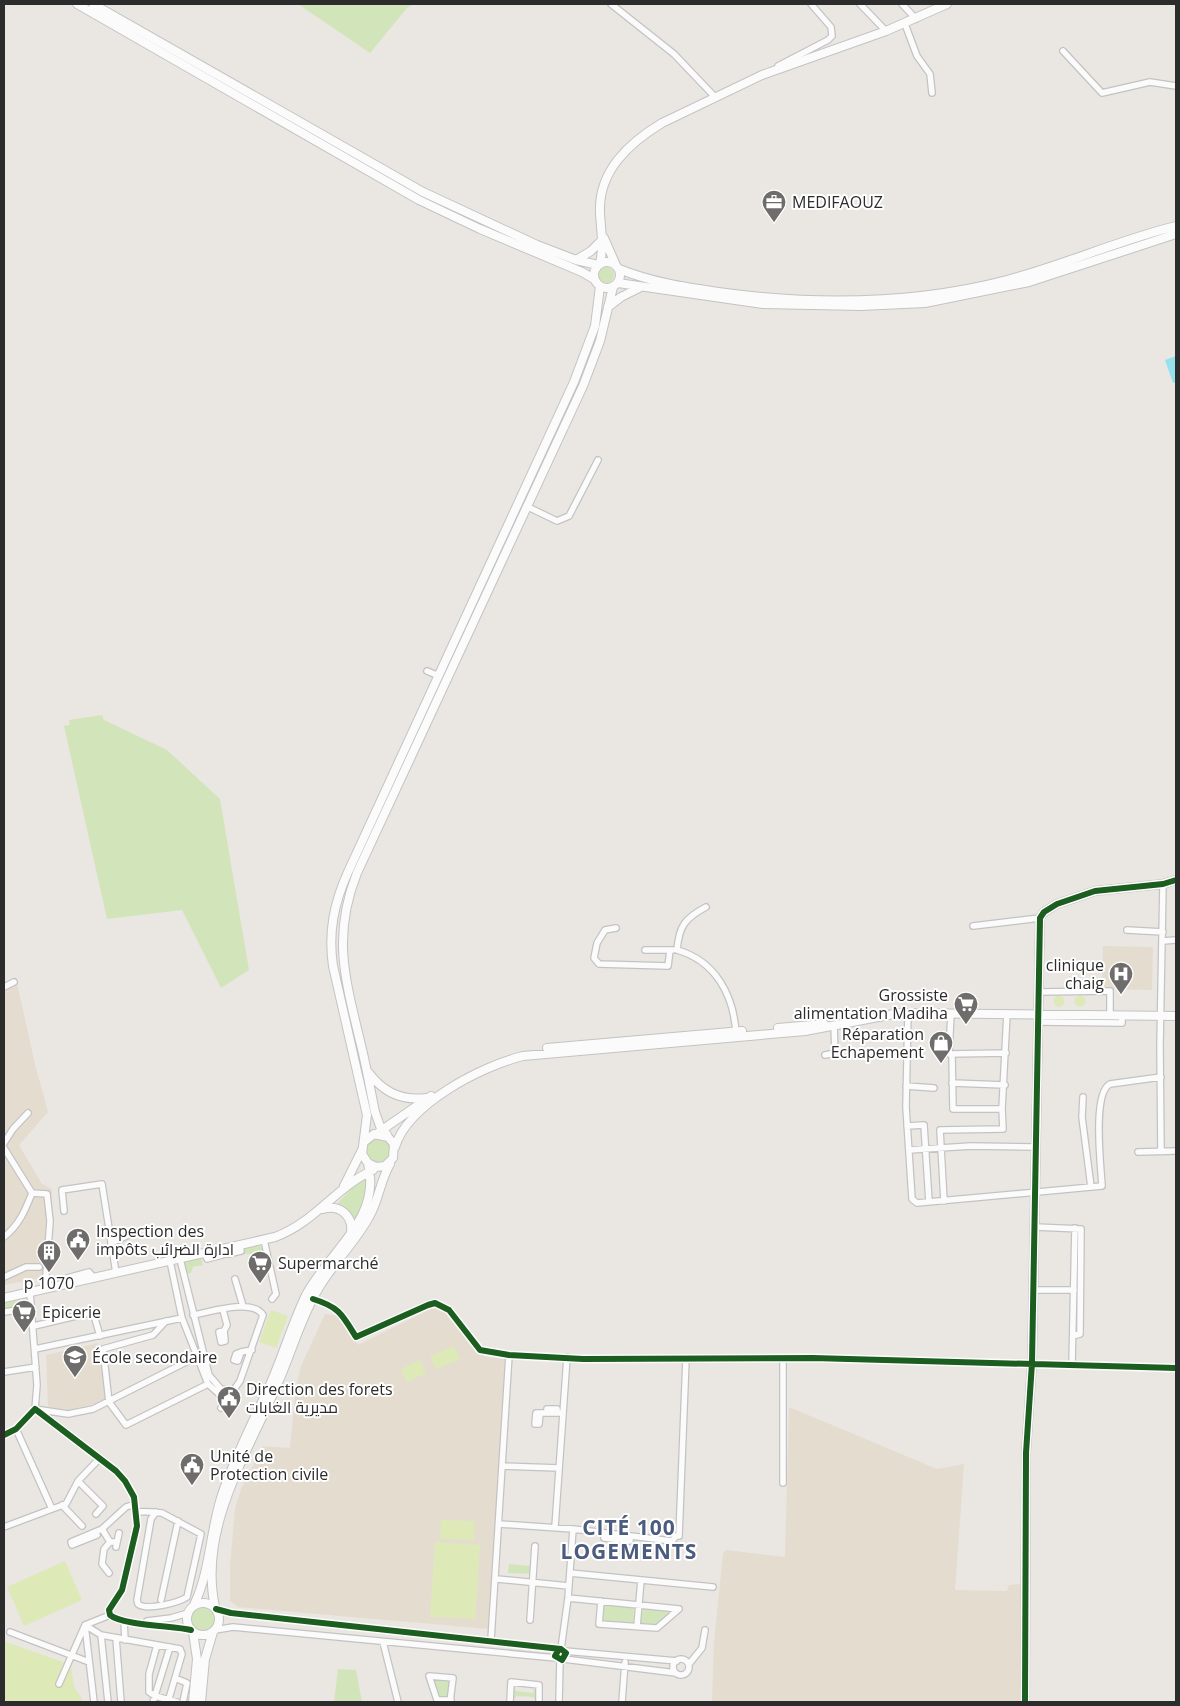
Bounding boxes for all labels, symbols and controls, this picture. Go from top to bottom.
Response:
office icon: MEDIFAOUZ [761,189,787,223]
place label: MEDIFAOUZ [792,191,883,213]
place label: clinique chaig [1046,954,1104,994]
hospital icon: clinique chaig [1108,961,1134,995]
place label: Grossiste alimentation Madiha [794,984,948,1024]
supermarket icon: Grossiste alimentation Madiha [953,991,979,1025]
place label: Réparation Echapement [831,1023,924,1063]
shop icon: Réparation Echapement [928,1030,954,1064]
place label: Inspection des impôts ادارة الضرائب [96,1220,234,1260]
public building icon: Inspection des impôts ادارة الضرائب [65,1227,91,1261]
building icon: p 1070 [36,1239,62,1273]
supermarket icon: Supermarché [247,1250,273,1284]
place label: Supermarché [278,1252,379,1274]
place label: p 1070 [24,1272,74,1294]
supermarket icon: Epicerie [11,1299,37,1333]
place label: Epicerie [42,1301,101,1323]
school or university icon: École secondaire [62,1344,88,1378]
place label: École secondaire [92,1346,217,1368]
place label: Direction des forets مديرية الغابات [246,1378,393,1418]
public building icon: Direction des forets مديرية الغابات [216,1385,242,1419]
place label: Unité de Protection civile [210,1445,328,1485]
public building icon: Unité de Protection civile [179,1452,205,1486]
district label: CITÉ 100 LOGEMENTS [561,1513,697,1565]

